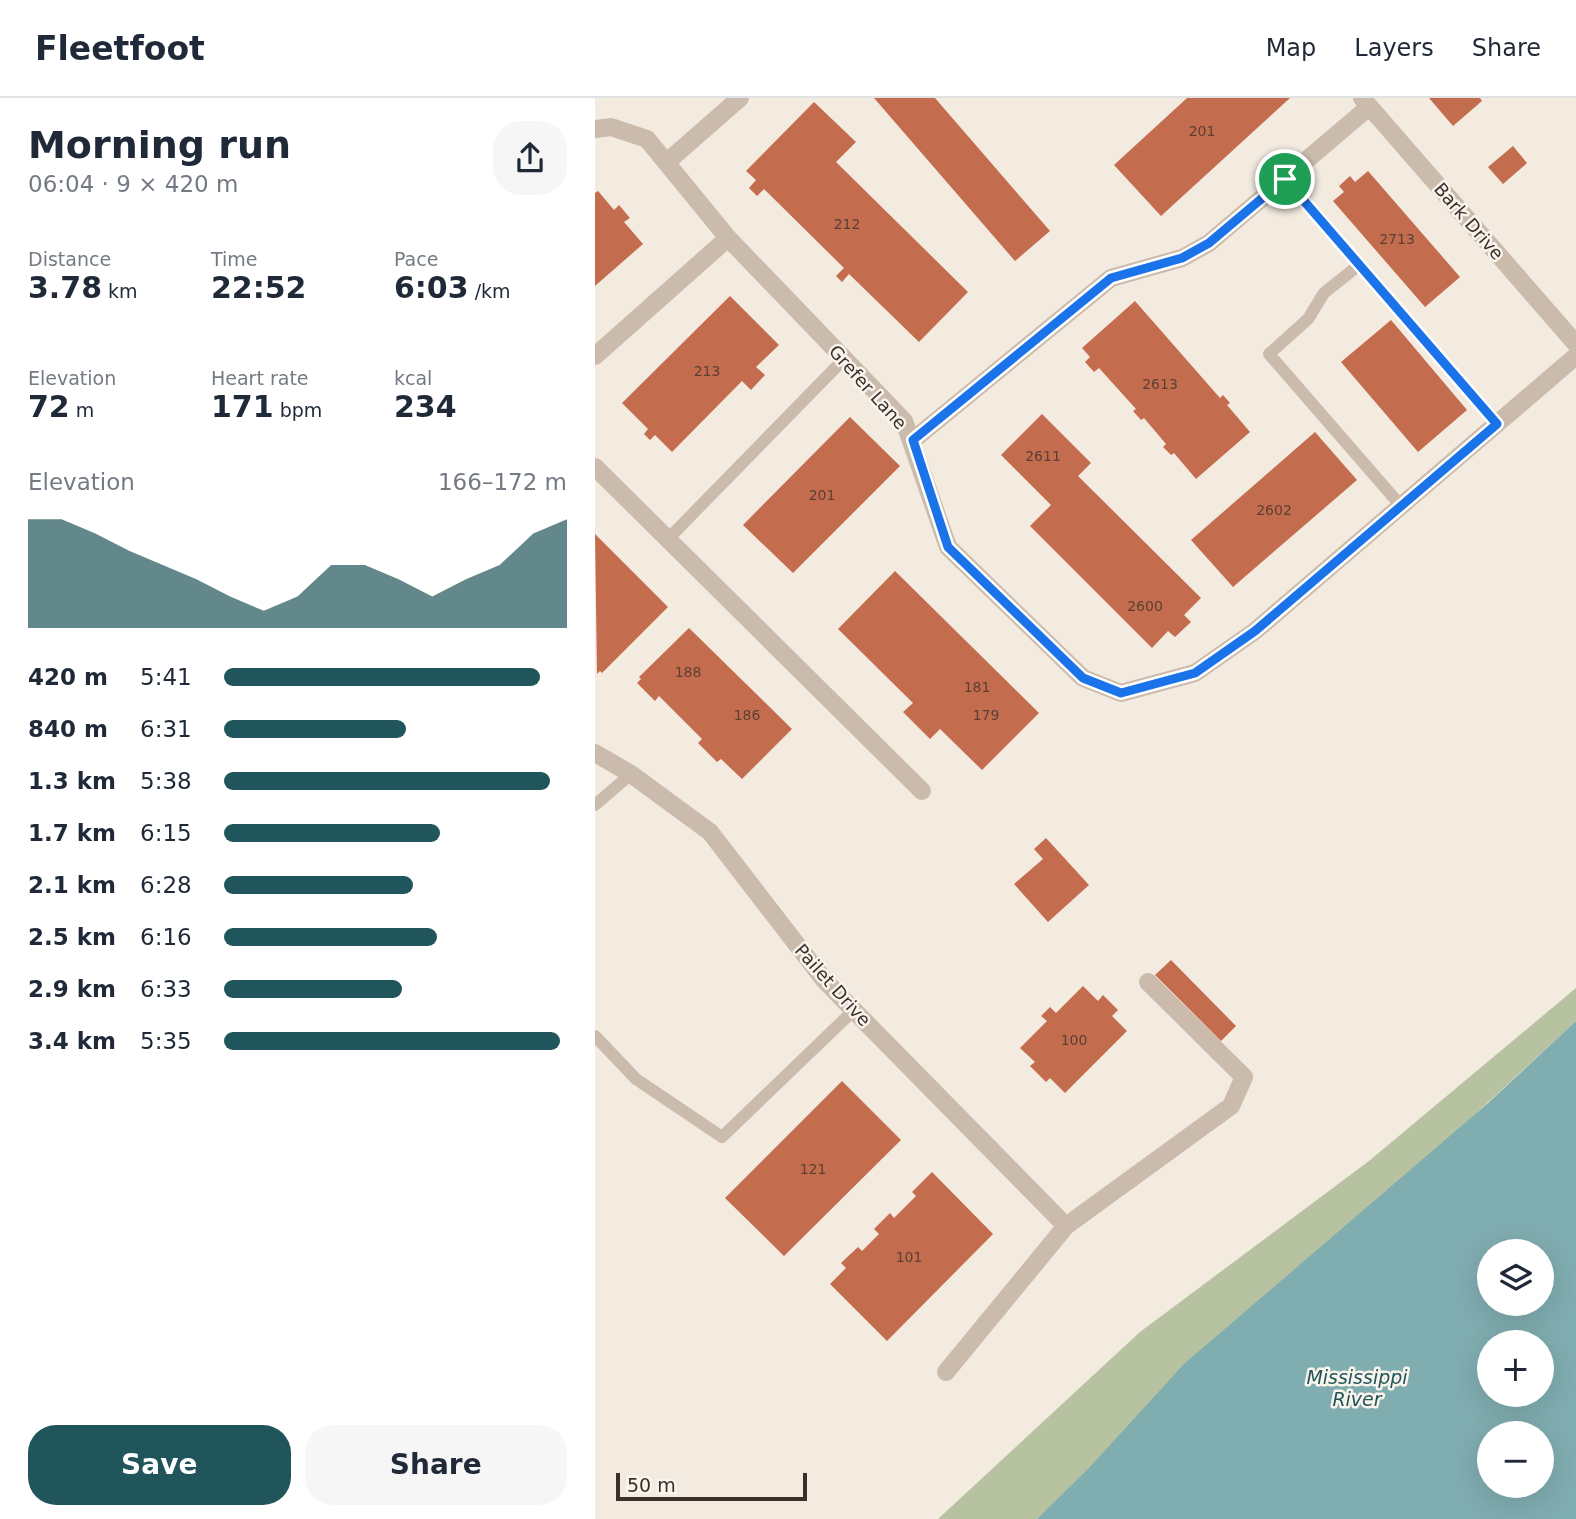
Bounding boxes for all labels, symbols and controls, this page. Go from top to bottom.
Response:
text: Fleetfoot [35,29,205,68]
text: Map [1266,34,1316,62]
text: Layers [1354,34,1434,62]
text: Share [1472,34,1541,62]
button: share [493,121,567,195]
text: Morning run [28,123,291,167]
house number: 201 [1189,123,1215,139]
pin [1255,149,1315,209]
icon: arrive [1266,160,1304,198]
text: 06:04 · 9 × 420 m [28,171,238,197]
street label: Bark Drive [1430,178,1508,264]
house number: 212 [834,216,860,232]
house number: 2713 [1379,231,1415,247]
text: Distance [28,248,111,270]
text: Time [211,248,258,270]
text: Pace [394,248,438,270]
text: 3.78 [28,270,102,305]
text: 22:52 [211,270,307,305]
text: 6:03 [394,270,469,305]
text: km [102,280,138,302]
text: /km [469,280,511,302]
street label: Grefer Lane [825,341,911,433]
house number: 213 [694,363,720,379]
text: Elevation [28,367,116,389]
text: Heart rate [211,367,309,389]
text: kcal [394,367,432,389]
house number: 2613 [1142,376,1178,392]
text: 72 [28,389,70,424]
text: 171 [211,389,274,424]
text: 234 [394,389,457,424]
text: m [70,399,94,421]
text: bpm [274,399,322,421]
house number: 2611 [1025,448,1061,464]
text: Elevation [28,469,135,495]
text: 166–172 m [438,469,567,495]
house number: 201 [809,487,835,503]
house number: 2602 [1256,502,1292,518]
house number: 2600 [1127,598,1163,614]
text: 420 m [28,664,108,690]
text: 5:41 [140,664,192,690]
house number: 188 [675,664,701,680]
house number: 181 [964,679,990,695]
house number: 186 [734,707,760,723]
house number: 179 [973,707,999,723]
text: 840 m [28,716,108,742]
text: 6:31 [140,716,192,742]
text: 1.3 km [28,768,116,794]
text: 5:38 [140,768,192,794]
text: 1.7 km [28,820,116,846]
text: 6:15 [140,820,192,846]
text: 2.1 km [28,872,116,898]
text: 6:28 [140,872,192,898]
text: 2.5 km [28,924,116,950]
text: 6:16 [140,924,192,950]
street label: Pailet Drive [791,940,875,1030]
text: 2.9 km [28,976,116,1002]
text: 6:33 [140,976,192,1002]
text: 3.4 km [28,1028,116,1054]
text: 5:35 [140,1028,192,1054]
house number: 100 [1061,1032,1087,1048]
house number: 121 [800,1161,826,1177]
map controls [1477,1239,1554,1498]
button: layers [1477,1239,1554,1316]
house number: 101 [896,1249,922,1265]
button: + [1477,1330,1554,1407]
water label: Mississippi River [1306,1366,1408,1410]
button: − [1477,1421,1554,1498]
button: Save [28,1425,291,1505]
button: Share [305,1425,567,1505]
scale bar [616,1470,807,1502]
text: 50 m [627,1474,676,1496]

